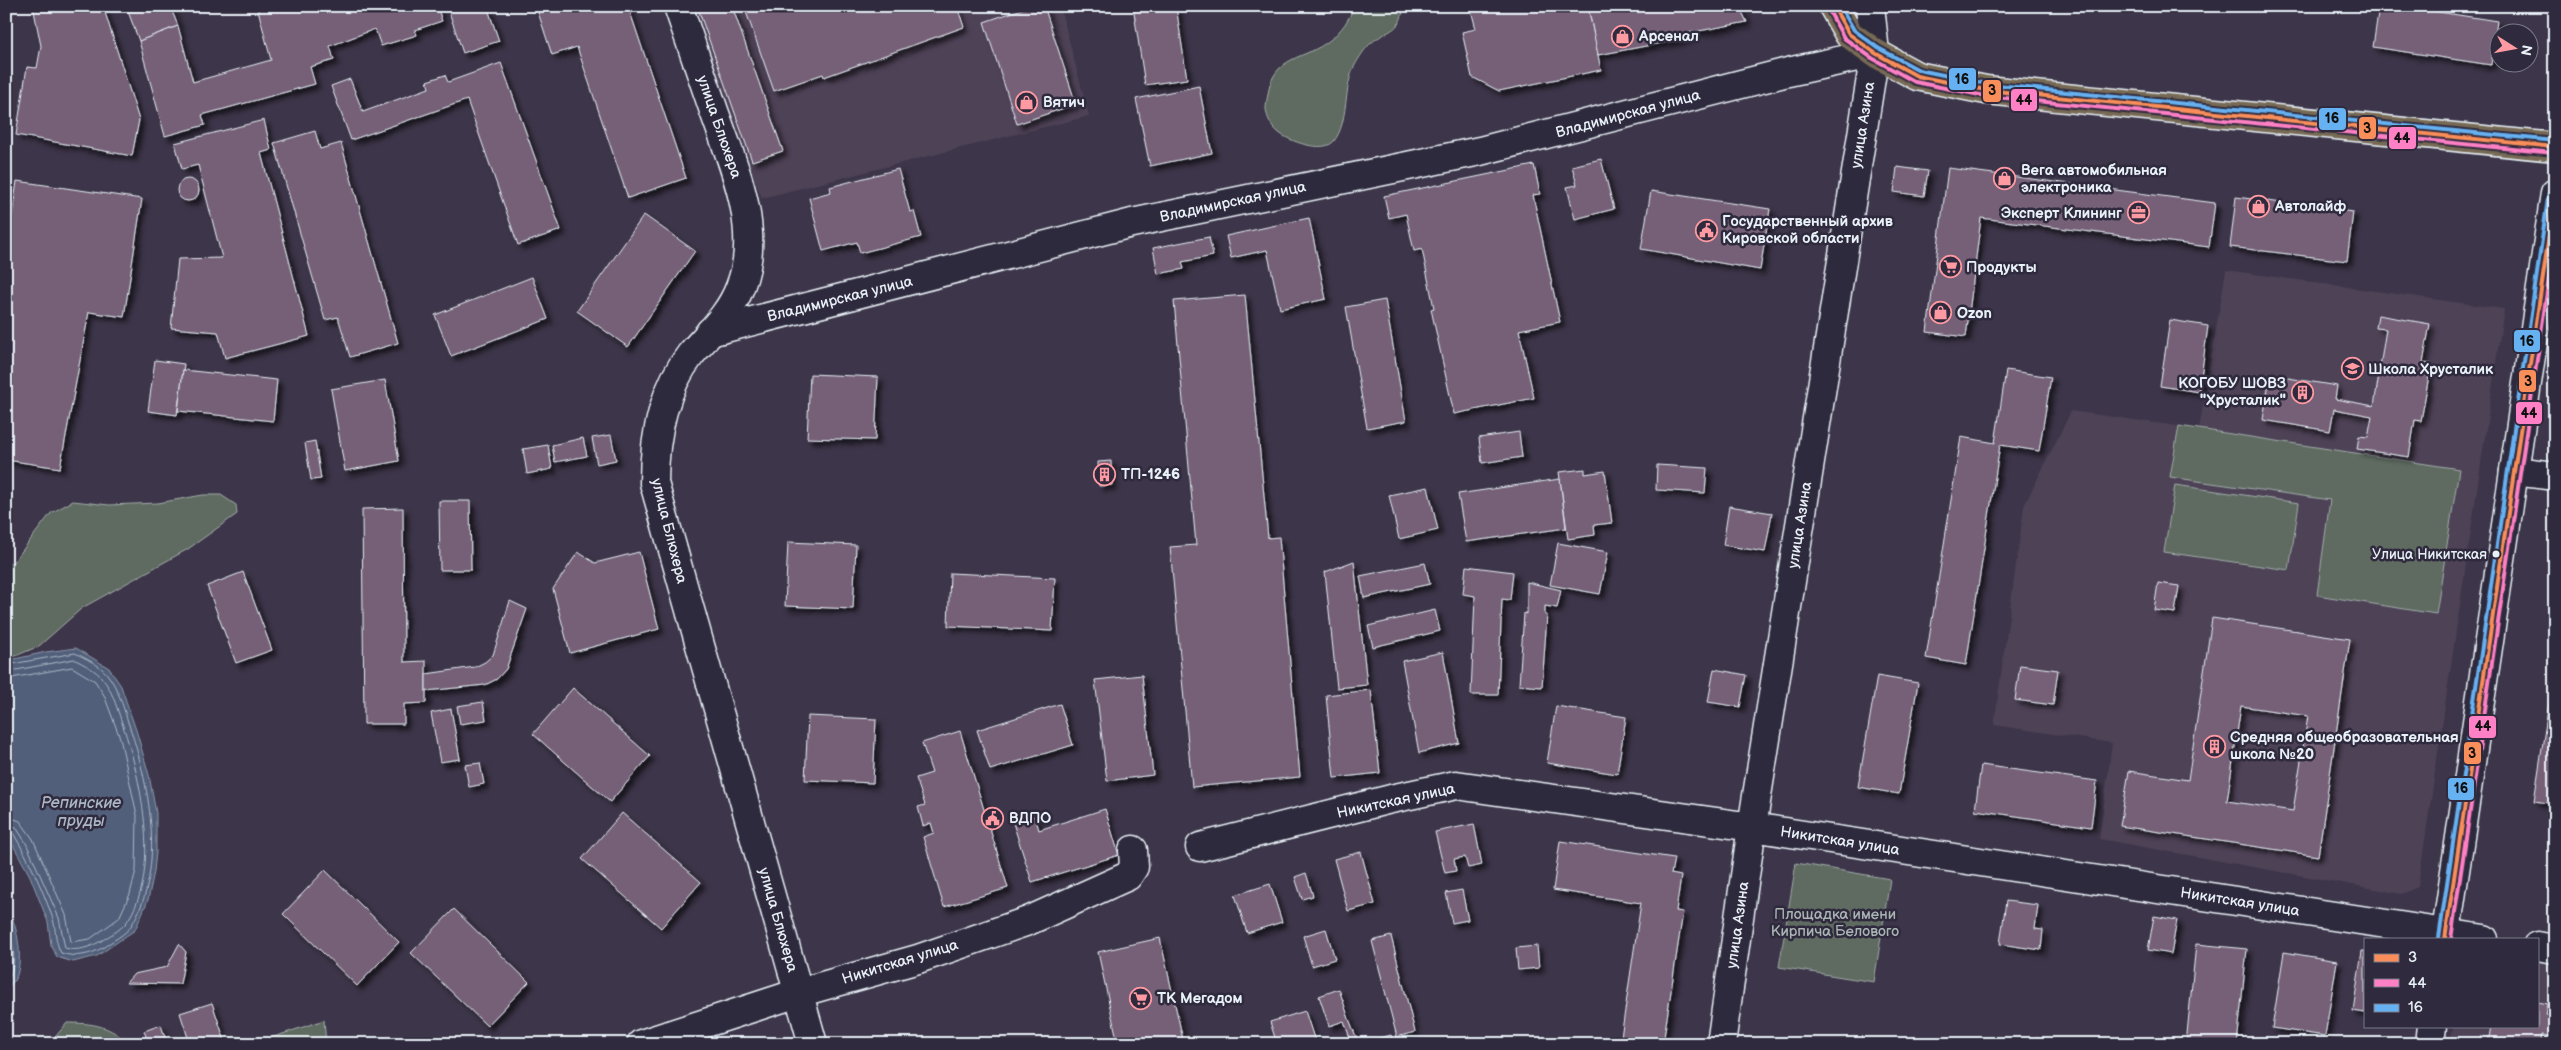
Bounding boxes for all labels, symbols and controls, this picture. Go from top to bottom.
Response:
north arrow [2488,22,2538,72]
shop icon: Арсенал [1611,24,1635,48]
place label: Арсенал [1638,27,1699,46]
text: N [2517,44,2536,57]
line badge: 16 [1948,67,1977,91]
text: 16 [1955,71,1969,88]
street label: улица Блюхера [692,73,746,181]
line badge: 3 [1982,79,2002,103]
street label: улица Азина [1847,80,1879,170]
text: 3 [1988,82,1996,99]
street label: Владимирская улица [1554,86,1703,142]
line badge: 44 [2010,88,2038,112]
shop icon: Вятич [1015,90,1039,114]
text: 44 [2016,92,2033,109]
place label: Вятич [1043,93,1085,112]
line badge: 16 [2318,107,2347,131]
text: 16 [2325,110,2339,127]
line badge: 3 [2358,116,2377,140]
text: 3 [2363,120,2371,137]
line badge: 44 [2388,126,2417,150]
text: 44 [2394,130,2411,147]
place label: Вега автомобильная электроника [2021,161,2167,197]
shop icon: Вега автомобильная электроника [1993,167,2017,191]
street label: Владимирская улица [1158,177,1308,227]
shop icon: Автолайф [2247,194,2271,218]
place label: Автолайф [2274,197,2346,216]
office icon: Эксперт Клининг [2126,201,2150,225]
place label: Эксперт Клининг [2001,204,2122,223]
place label: Государственный архив Кировской области [1722,212,1893,248]
public building icon: Государственный архив Кировской области [1694,218,1718,242]
supermarket icon: Продукты [1938,255,1962,279]
place label: Продукты [1966,258,2037,277]
street label: Владимирская улица [765,272,915,326]
shop icon: Ozon [1929,301,1953,325]
place label: Ozon [1957,304,1992,323]
line badge: 16 [2513,329,2541,353]
text: 16 [2520,333,2534,350]
school or university icon: Школа Хрусталик [2340,357,2364,381]
place label: Школа Хрусталик [2368,360,2494,379]
line badge: 3 [2518,369,2537,393]
text: 3 [2524,373,2532,390]
place label: КОГОБУ ШОВЗ "Хрусталик" [2178,374,2286,410]
building icon: КОГОБУ ШОВЗ "Хрусталик" [2290,380,2314,404]
line badge: 44 [2515,401,2543,425]
text: 44 [2521,405,2538,422]
building icon: ТП-1246 [1093,462,1117,486]
place label: ТП-1246 [1121,465,1180,484]
street label: улица Блюхера [647,476,691,586]
street label: улица Азина [1784,480,1816,570]
place label: Улица Никитская [2372,546,2487,563]
marker: Улица Никитская [2491,549,2501,559]
line badge: 44 [2468,715,2497,739]
text: 44 [2475,718,2492,735]
place label: Средняя общеобразовательная школа №20 [2230,728,2459,764]
building icon: Средняя общеобразовательная школа №20 [2202,734,2226,758]
line badge: 3 [2463,741,2482,765]
text: 3 [2468,745,2476,762]
line badge: 16 [2447,777,2475,801]
street label: Никитская улица [1335,779,1457,823]
text: 16 [2454,780,2468,797]
water label: Репинские пруды [41,794,121,831]
public building icon: ВДПО [981,806,1005,830]
place label: ВДПО [1009,809,1051,828]
street label: Никитская улица [1779,822,1901,860]
street label: улица Блюхера [754,866,802,975]
street label: улица Азина [1722,880,1754,970]
street label: Никитская улица [2179,883,2301,921]
park label: Площадка имени Кирпича Белового [1771,905,1899,941]
street label: Никитская улица [840,935,960,989]
legend [2364,938,2538,1028]
text: 3 [2408,948,2417,967]
text: 44 [2408,974,2426,993]
supermarket icon: ТК Мегадом [1129,986,1153,1010]
place label: ТК Мегадом [1157,989,1242,1008]
text: 16 [2408,998,2423,1017]

